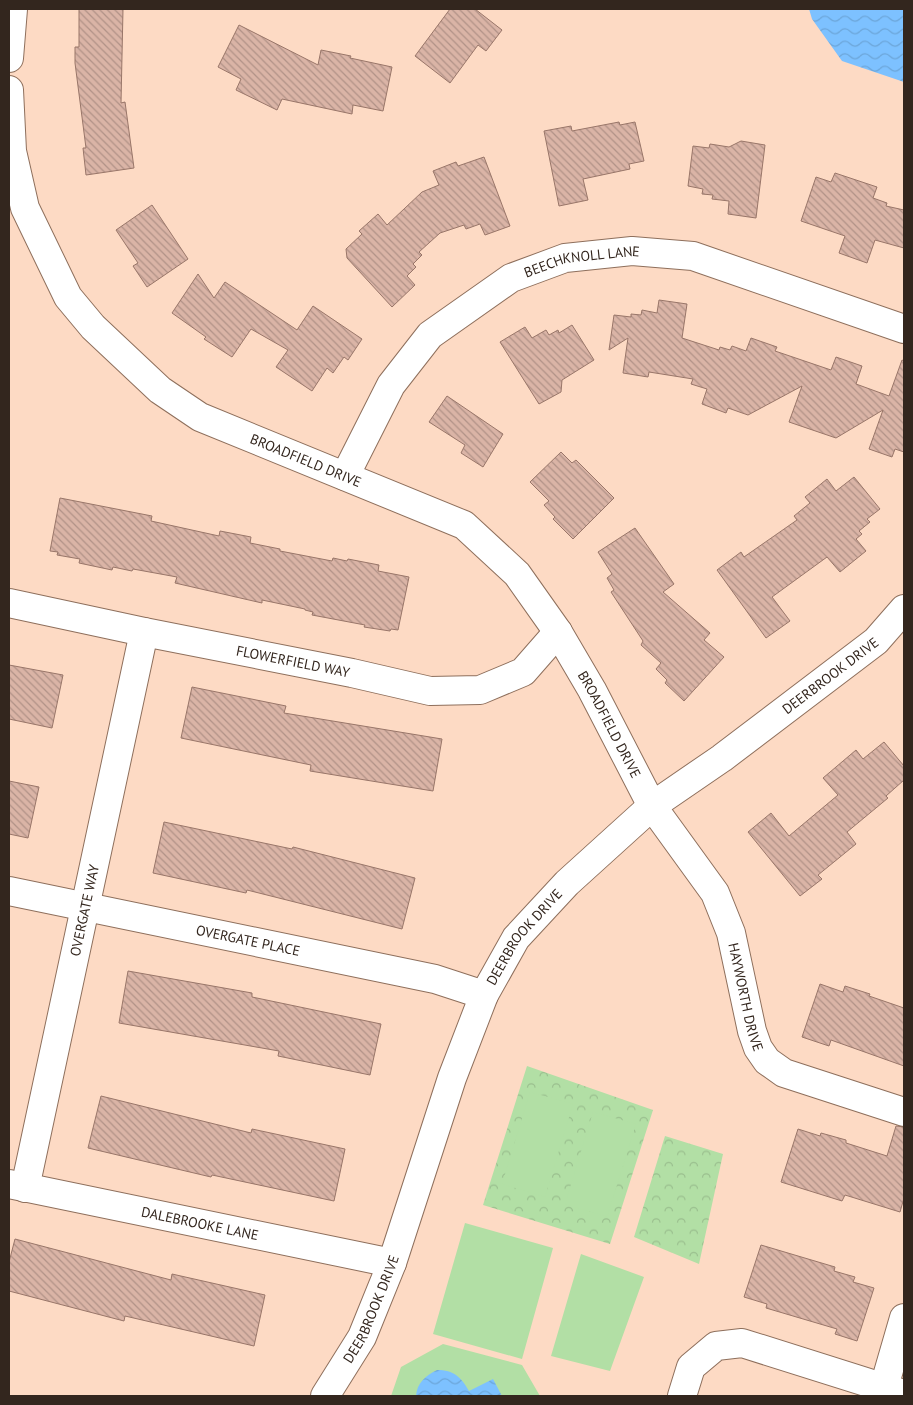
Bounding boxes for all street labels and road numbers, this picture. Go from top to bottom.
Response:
street label: BEECHKNOLL LANE [521,242,641,281]
street label: BROADFIELD DRIVE [248,430,364,491]
street label: DEERBROOK DRIVE [779,633,882,718]
street label: FLOWERFIELD WAY [235,641,352,681]
street label: BROADFIELD DRIVE [574,668,645,781]
street label: OVERGATE WAY [66,863,103,958]
street label: DEERBROOK DRIVE [482,885,566,988]
street label: OVERGATE PLACE [194,921,302,960]
street label: HAYWORTH DRIVE [724,941,767,1054]
street label: DALEBROOKE LANE [140,1203,260,1244]
street label: DEERBROOK DRIVE [339,1253,403,1366]

